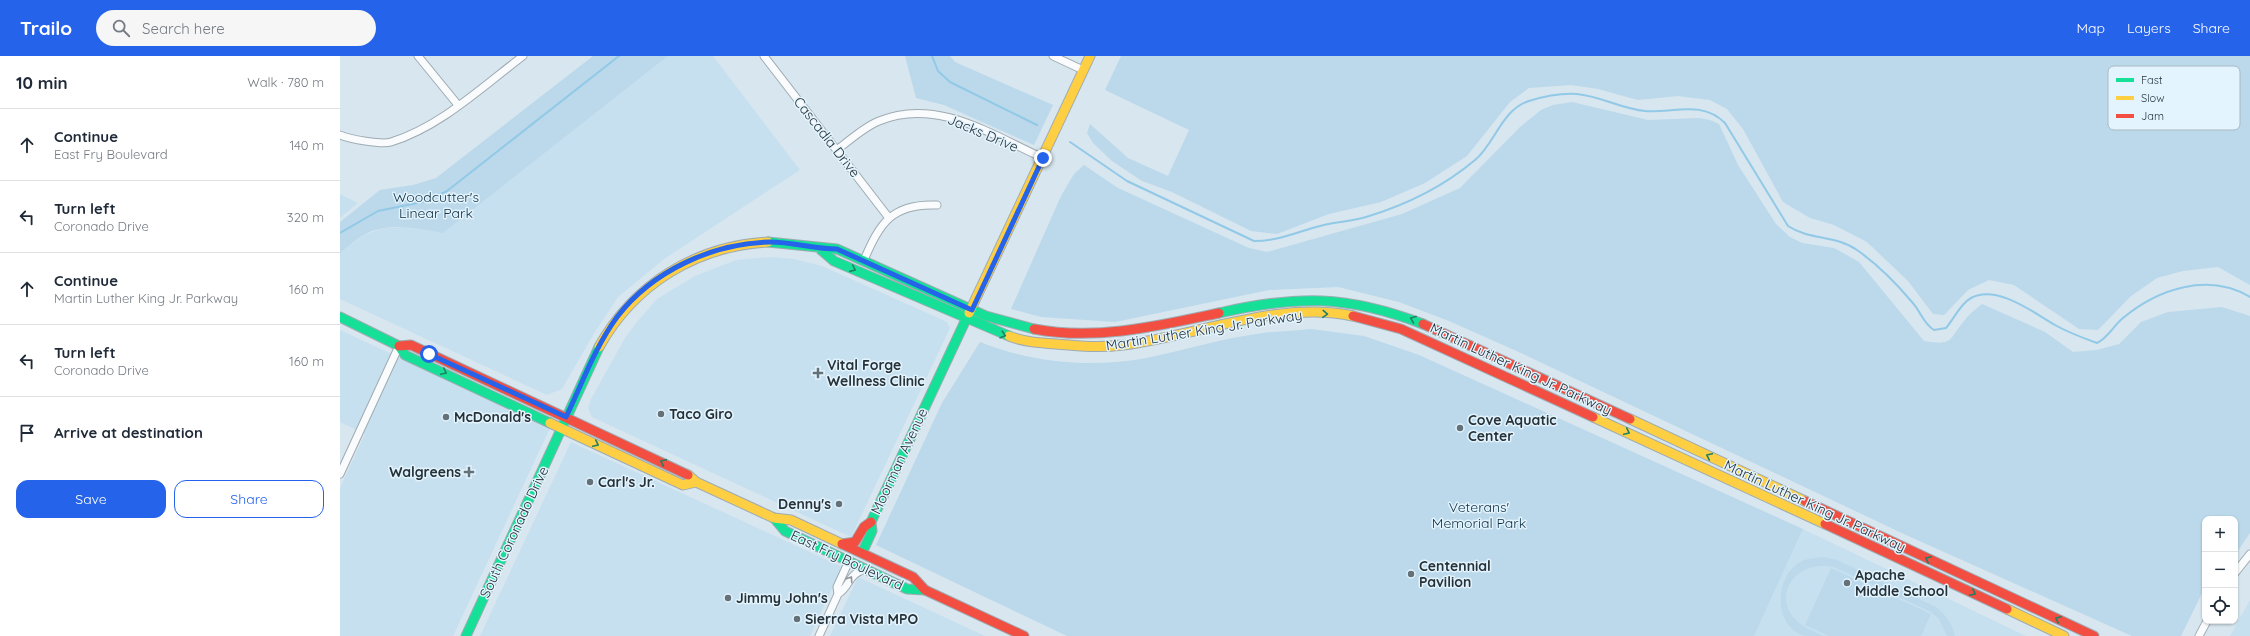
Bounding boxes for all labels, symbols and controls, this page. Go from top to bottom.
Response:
search box [96,10,376,46]
text: Trailo [20,16,72,40]
icon: search [110,17,132,39]
text: Search here [142,19,225,38]
text: Map [2076,19,2105,37]
text: Layers [2127,19,2171,37]
text: Share [2193,19,2230,37]
legend [2108,66,2240,130]
text: 10 min [16,72,68,93]
text: Fast [2141,73,2163,87]
text: Walk · 780 m [247,74,324,90]
text: Slow [2141,91,2165,105]
street label: Cascadia Drive [790,93,864,181]
text: Jam [2141,109,2164,123]
street label: Jacks Drive [945,110,1021,156]
text: Continue [54,127,118,146]
icon: ahead [16,134,38,156]
text: 140 m [289,137,324,153]
text: East Fry Boulevard [54,146,168,162]
route end [1034,149,1052,167]
park label: Woodcutter's Linear Park [393,188,479,222]
text: Turn left [54,199,116,218]
icon: left [16,206,38,228]
text: 320 m [287,209,324,225]
text: Coronado Drive [54,218,149,234]
one-way arrow [849,264,857,272]
text: Continue [54,271,118,290]
icon: ahead [16,278,38,300]
text: 160 m [289,281,324,297]
text: Martin Luther King Jr. Parkway [54,290,238,306]
street label: Martin Luther King Jr. Parkway [1105,306,1303,354]
one-way arrow [1322,309,1328,318]
one-way arrow [1409,316,1417,324]
street label: Martin Luther King Jr. Parkway [1427,319,1615,419]
one-way arrow [1000,330,1007,339]
text: Turn left [54,343,116,362]
route start [420,345,438,363]
icon: left [16,350,38,372]
text: 160 m [289,353,324,369]
place label: Vital Forge Wellness Clinic [827,356,925,390]
text: Coronado Drive [54,362,149,378]
one-way arrow [439,367,447,375]
marker: Vital Forge Wellness Clinic [812,367,824,379]
place label: Taco Giro [669,405,733,423]
street label: Moorman Avenue [867,405,931,517]
place label: McDonald's [454,408,531,426]
marker: Taco Giro [656,409,666,419]
place label: Cove Aquatic Center [1468,411,1556,445]
marker: McDonald's [441,412,451,422]
icon: arrive [16,422,38,444]
text: Arrive at destination [54,423,203,442]
marker: Cove Aquatic Center [1455,423,1465,433]
one-way arrow [1623,427,1630,435]
one-way arrow [592,439,600,447]
one-way arrow [1705,453,1713,461]
street label: Martin Luther King Jr. Parkway [1721,456,1909,556]
one-way arrow [660,459,667,467]
place label: Walgreens [389,463,461,481]
street label: South Coronado Drive [476,463,552,601]
marker: Walgreens [464,467,474,477]
place label: Carl's Jr. [598,473,655,491]
marker: Carl's Jr. [585,477,595,487]
button: Save [16,480,166,518]
button: Share [174,480,324,518]
place label: Denny's [778,495,831,513]
park label: Veterans' Memorial Park [1432,498,1526,532]
marker: Denny's [834,499,844,509]
map controls [2202,516,2238,624]
button: + [2202,516,2238,552]
street label: East Fry Boulevard [788,526,906,594]
button: − [2202,552,2238,588]
one-way arrow [1925,555,1932,563]
place label: Centennial Pavilion [1419,557,1491,591]
place label: Apache Middle School [1855,566,1948,600]
marker: Centennial Pavilion [1406,569,1416,579]
one-way arrow [846,577,853,584]
marker: Apache Middle School [1842,578,1852,588]
one-way arrow [1969,588,1976,596]
button: locate [2202,588,2238,624]
place label: Jimmy John's [736,589,828,607]
marker: Jimmy John's [723,593,733,603]
place label: Sierra Vista MPO [805,610,919,628]
marker: Sierra Vista MPO [792,614,802,624]
one-way arrow [2055,616,2062,624]

